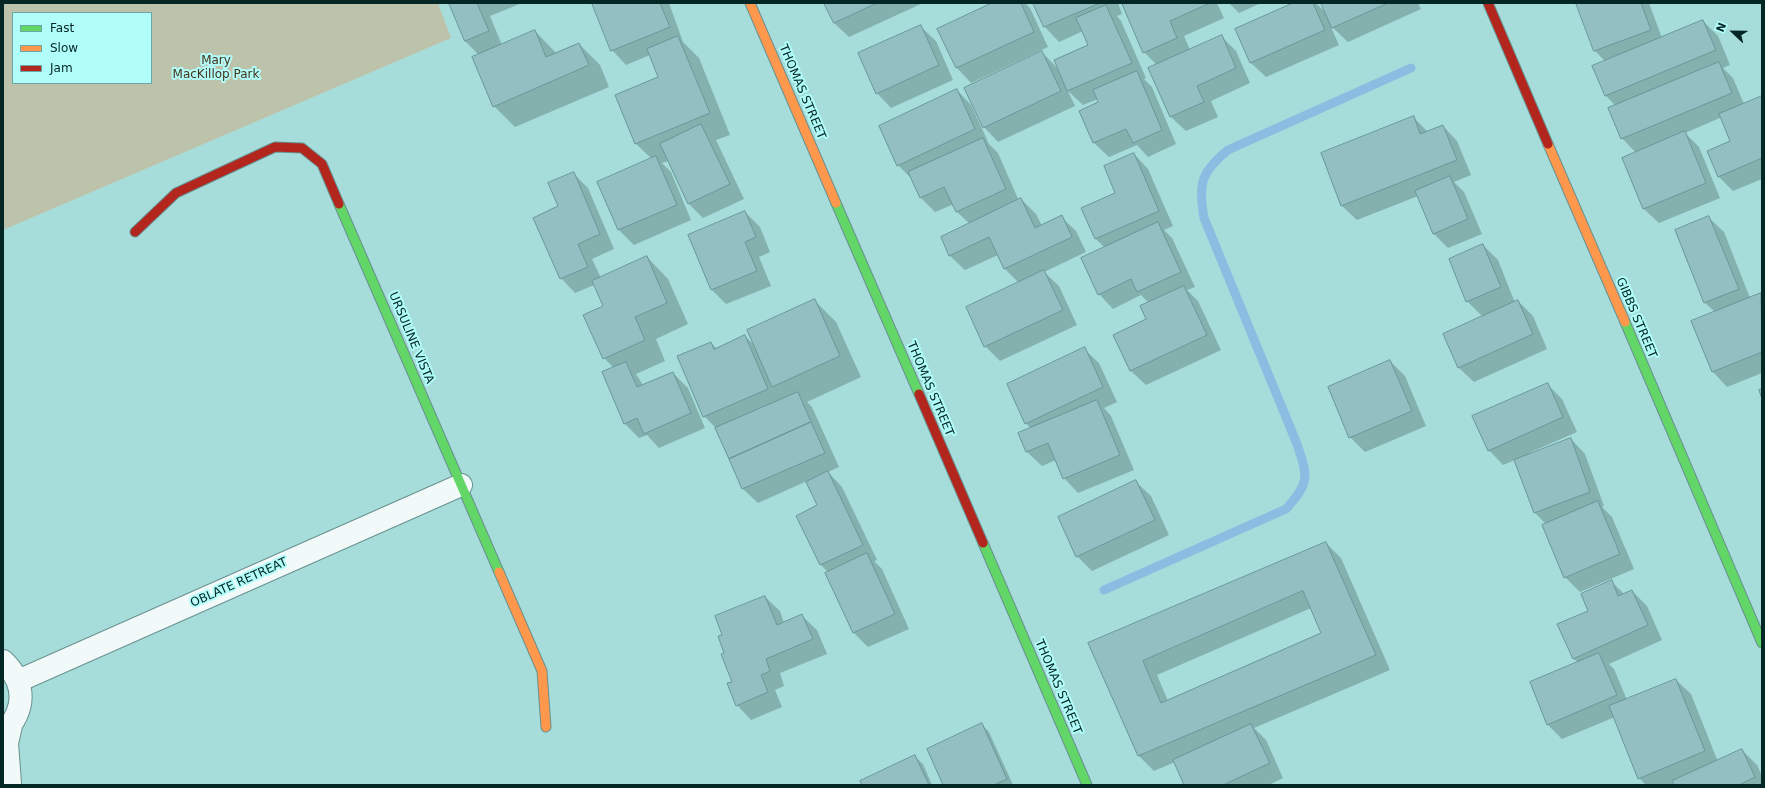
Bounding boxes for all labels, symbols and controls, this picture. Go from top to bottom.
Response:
legend [12,12,152,84]
north arrow [1713,12,1753,52]
text: Fast [50,21,74,35]
text: N [1714,21,1729,34]
text: Slow [50,41,78,55]
street label: THOMAS STREET [776,42,828,142]
park label: Mary MacKillop Park [173,54,259,82]
text: Jam [50,61,73,75]
street label: GIBBS STREET [1613,275,1659,361]
street label: URSULINE VISTA [385,290,437,386]
street label: THOMAS STREET [904,339,956,439]
street label: OBLATE RETREAT [188,555,290,611]
street label: THOMAS STREET [1032,637,1084,737]

